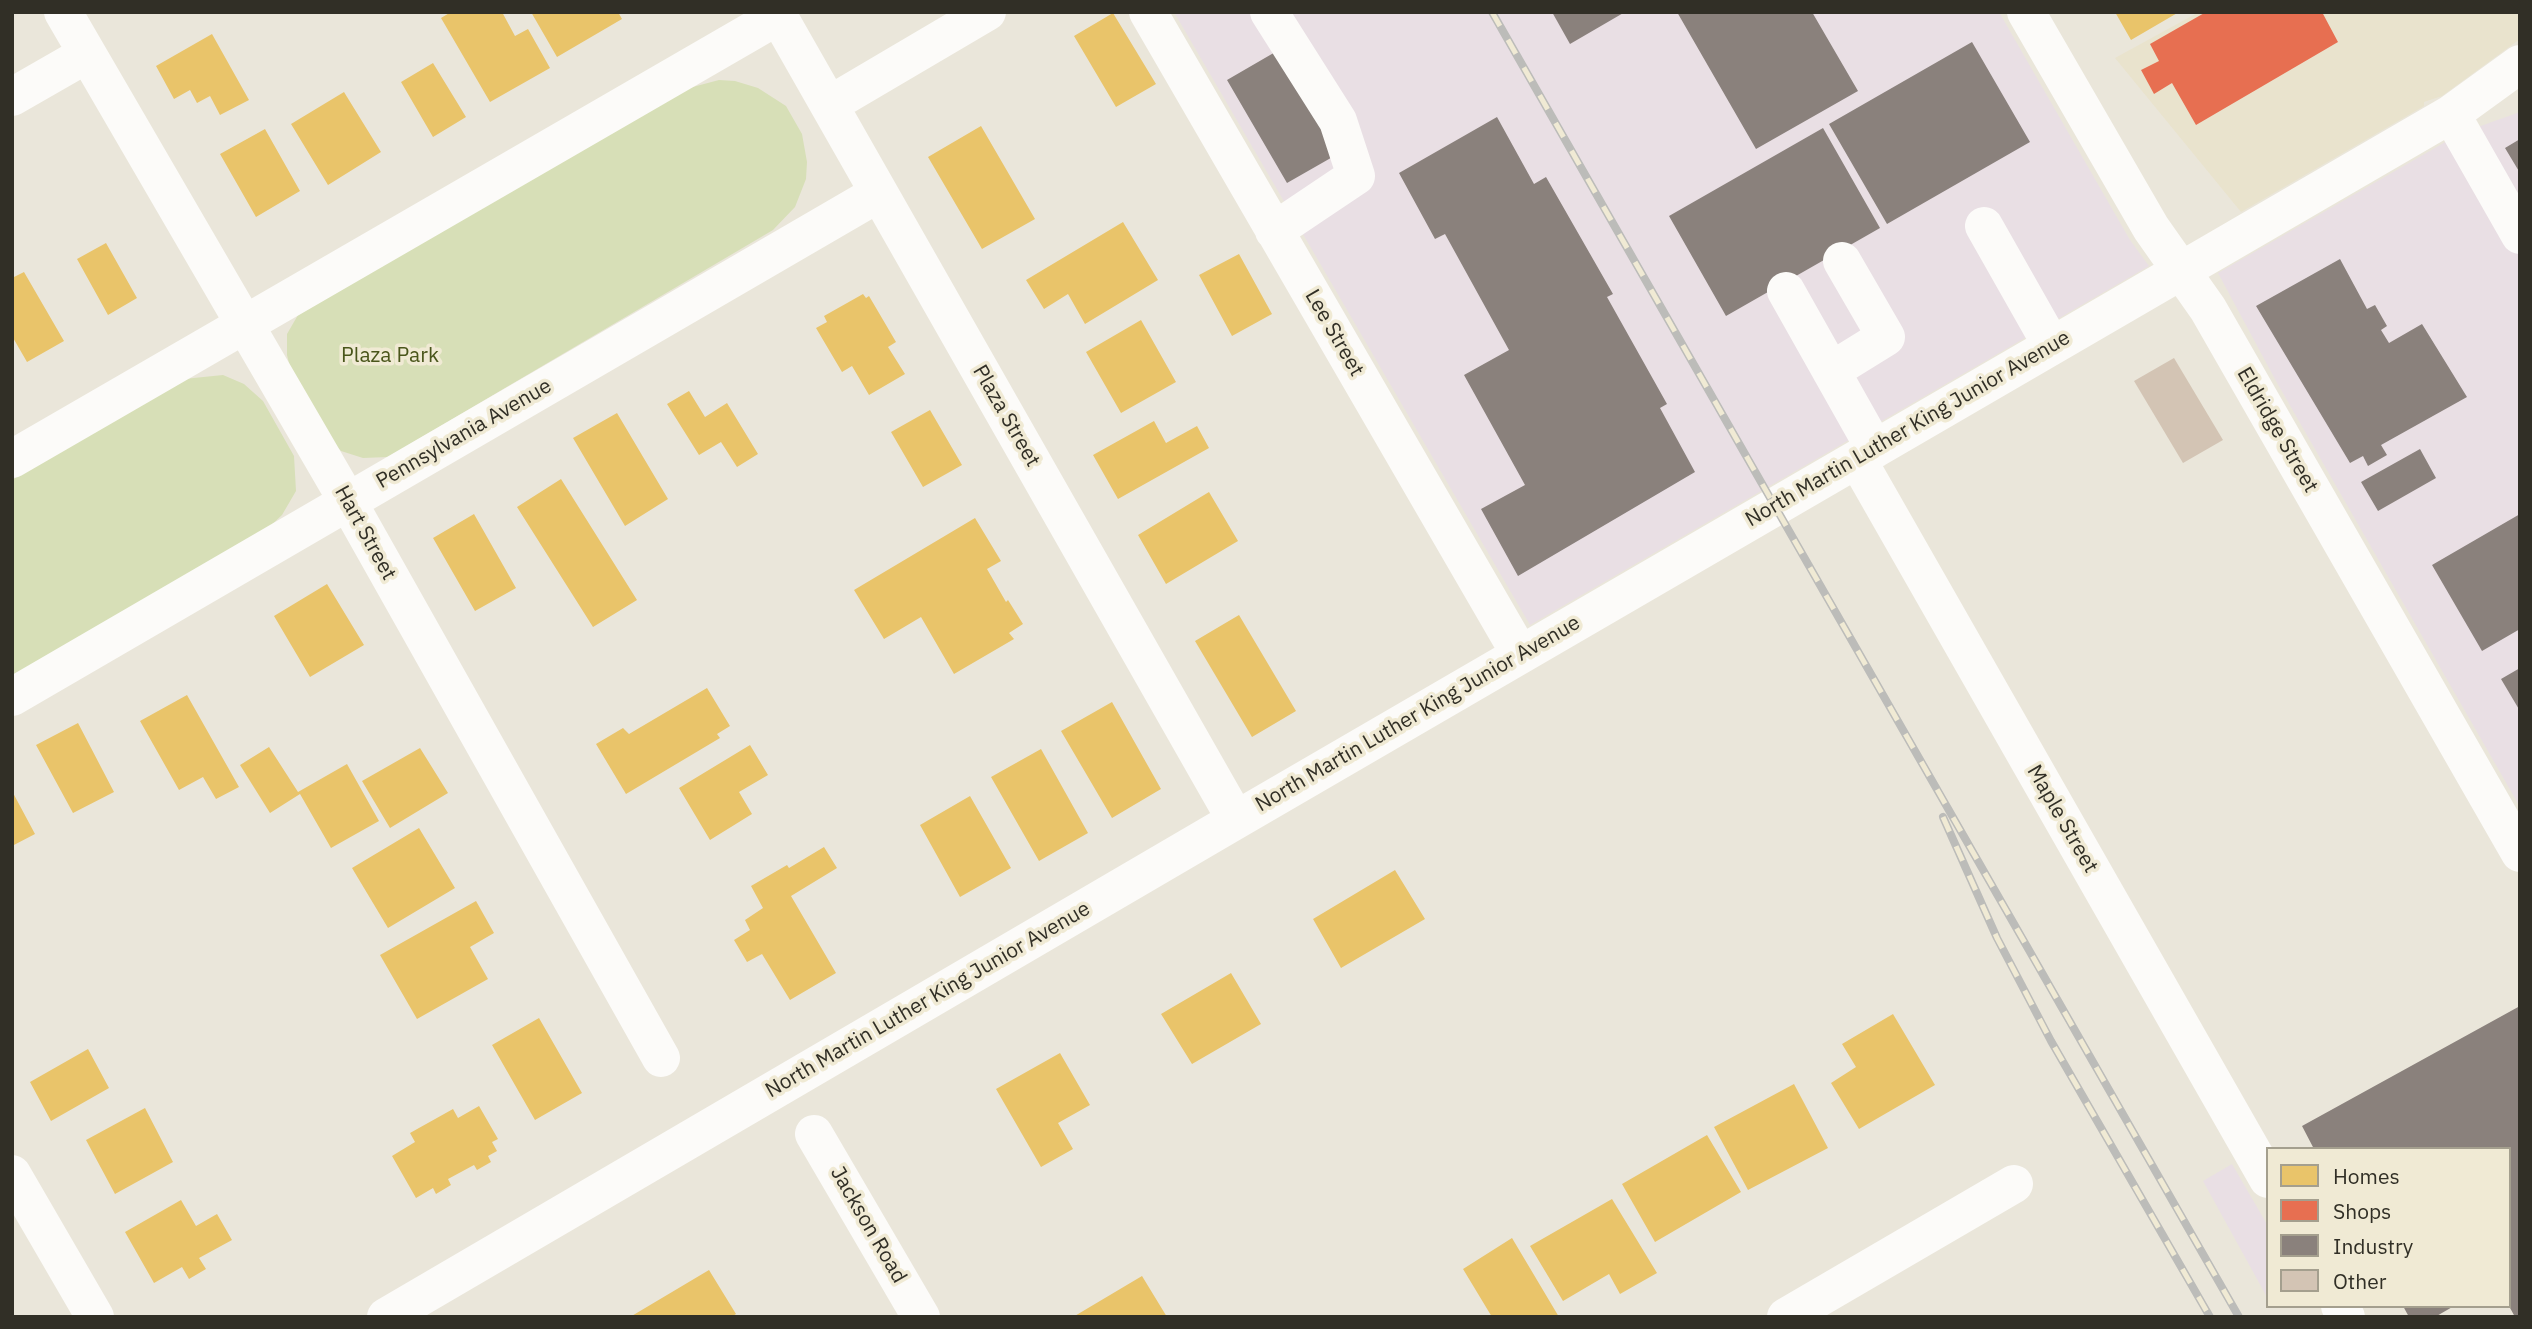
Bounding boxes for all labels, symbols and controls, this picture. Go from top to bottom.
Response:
street label: Lee Street [1299,285,1369,381]
street label: North Martin Luther King Junior Avenue [1741,325,2075,533]
park label: Plaza Park [341,343,439,369]
street label: Plaza Street [967,361,1045,471]
street label: Eldridge Street [2231,363,2323,497]
street label: Pennsylvania Avenue [372,374,556,494]
street label: Hart Street [329,482,401,584]
street label: North Martin Luther King Junior Avenue [1251,610,1585,818]
street label: Maple Street [2021,761,2103,877]
street label: North Martin Luther King Junior Avenue [761,896,1095,1104]
legend [2266,1147,2511,1308]
street label: Jackson Road [824,1162,912,1288]
text: Homes [2333,1162,2400,1190]
text: Shops [2333,1197,2391,1225]
text: Industry [2333,1232,2413,1260]
text: Other [2333,1267,2386,1295]

